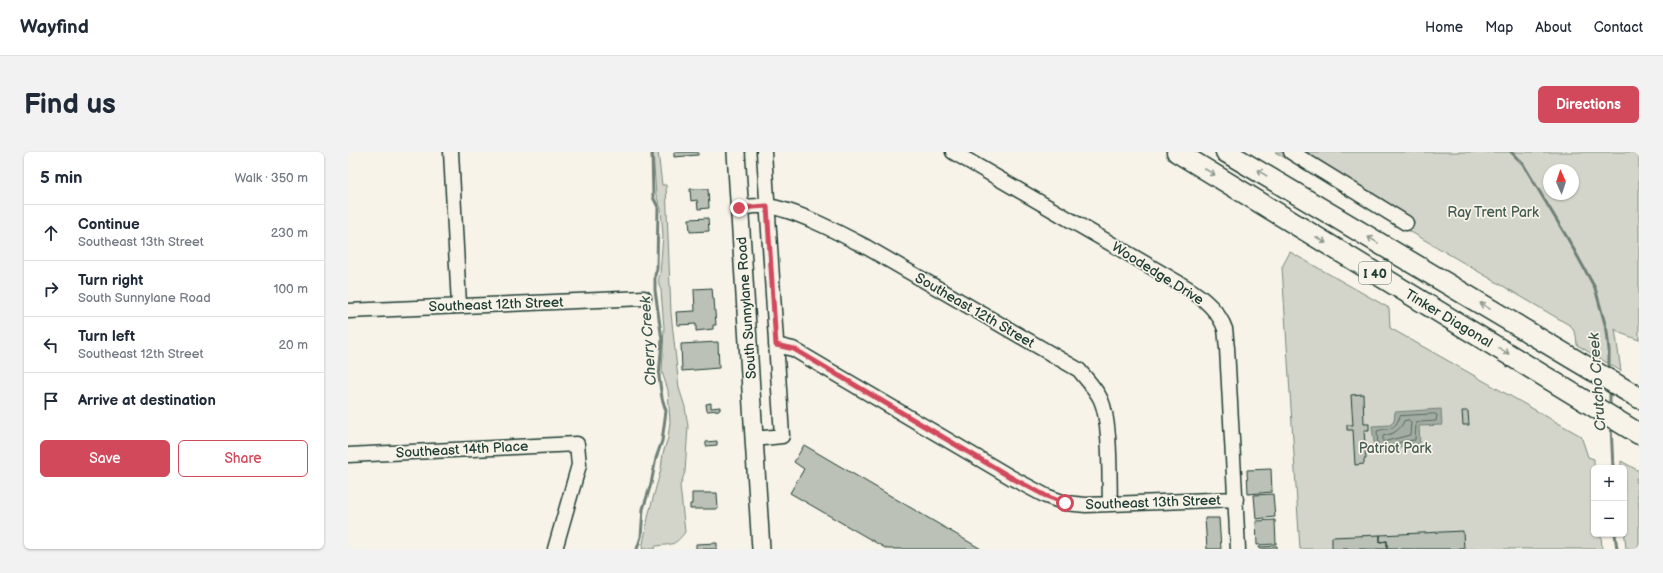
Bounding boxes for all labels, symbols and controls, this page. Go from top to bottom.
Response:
text: Wayfind [20,16,89,39]
text: Home [1425,19,1463,36]
text: Map [1485,19,1513,36]
text: About [1535,19,1572,36]
text: Contact [1594,19,1643,36]
button: Directions [1538,86,1639,123]
text: Find us [24,88,116,121]
north arrow [1543,164,1579,200]
text: 5 min [40,168,83,188]
one-way arrow [1204,169,1216,177]
one-way arrow [1256,169,1268,177]
text: Walk · 350 m [234,170,308,186]
route end [730,199,748,217]
park label: Ray Trent Park [1447,204,1539,221]
text: Continue [78,215,140,234]
icon: ahead [40,222,62,244]
text: 230 m [271,225,308,241]
text: Southeast 13th Street [78,234,204,250]
one-way arrow [1367,235,1379,243]
street label: South Sunnylane Road [733,236,760,380]
one-way arrow [1315,236,1326,244]
street label: Woodedge Drive [1109,238,1207,309]
road number: I 40 [1359,262,1391,284]
street label: Southeast 12th Street [912,269,1038,352]
text: Turn right [78,271,143,290]
icon: right [40,278,62,300]
text: 100 m [273,281,308,297]
street label: Tinker Diagonal [1402,286,1496,351]
text: South Sunnylane Road [78,290,211,306]
street label: Southeast 12th Street [428,294,564,315]
water label: Cherry Creek [636,295,661,386]
one-way arrow [1479,302,1491,310]
text: Turn left [78,327,135,346]
water label: Crutcho Creek [1585,332,1610,432]
icon: left [40,334,62,356]
text: 20 m [278,337,308,353]
text: Southeast 12th Street [78,346,203,362]
one-way arrow [1498,348,1510,356]
icon: arrive [40,390,62,412]
text: Arrive at destination [78,391,216,410]
street label: Southeast 14th Place [395,438,529,461]
button: Save [40,440,170,477]
button: Share [178,440,308,477]
park label: Patriot Park [1359,440,1432,457]
map controls [1591,465,1627,537]
button: + [1591,465,1627,501]
street label: Southeast 13th Street [1085,492,1222,513]
route start [1056,494,1074,512]
button: − [1591,501,1627,537]

